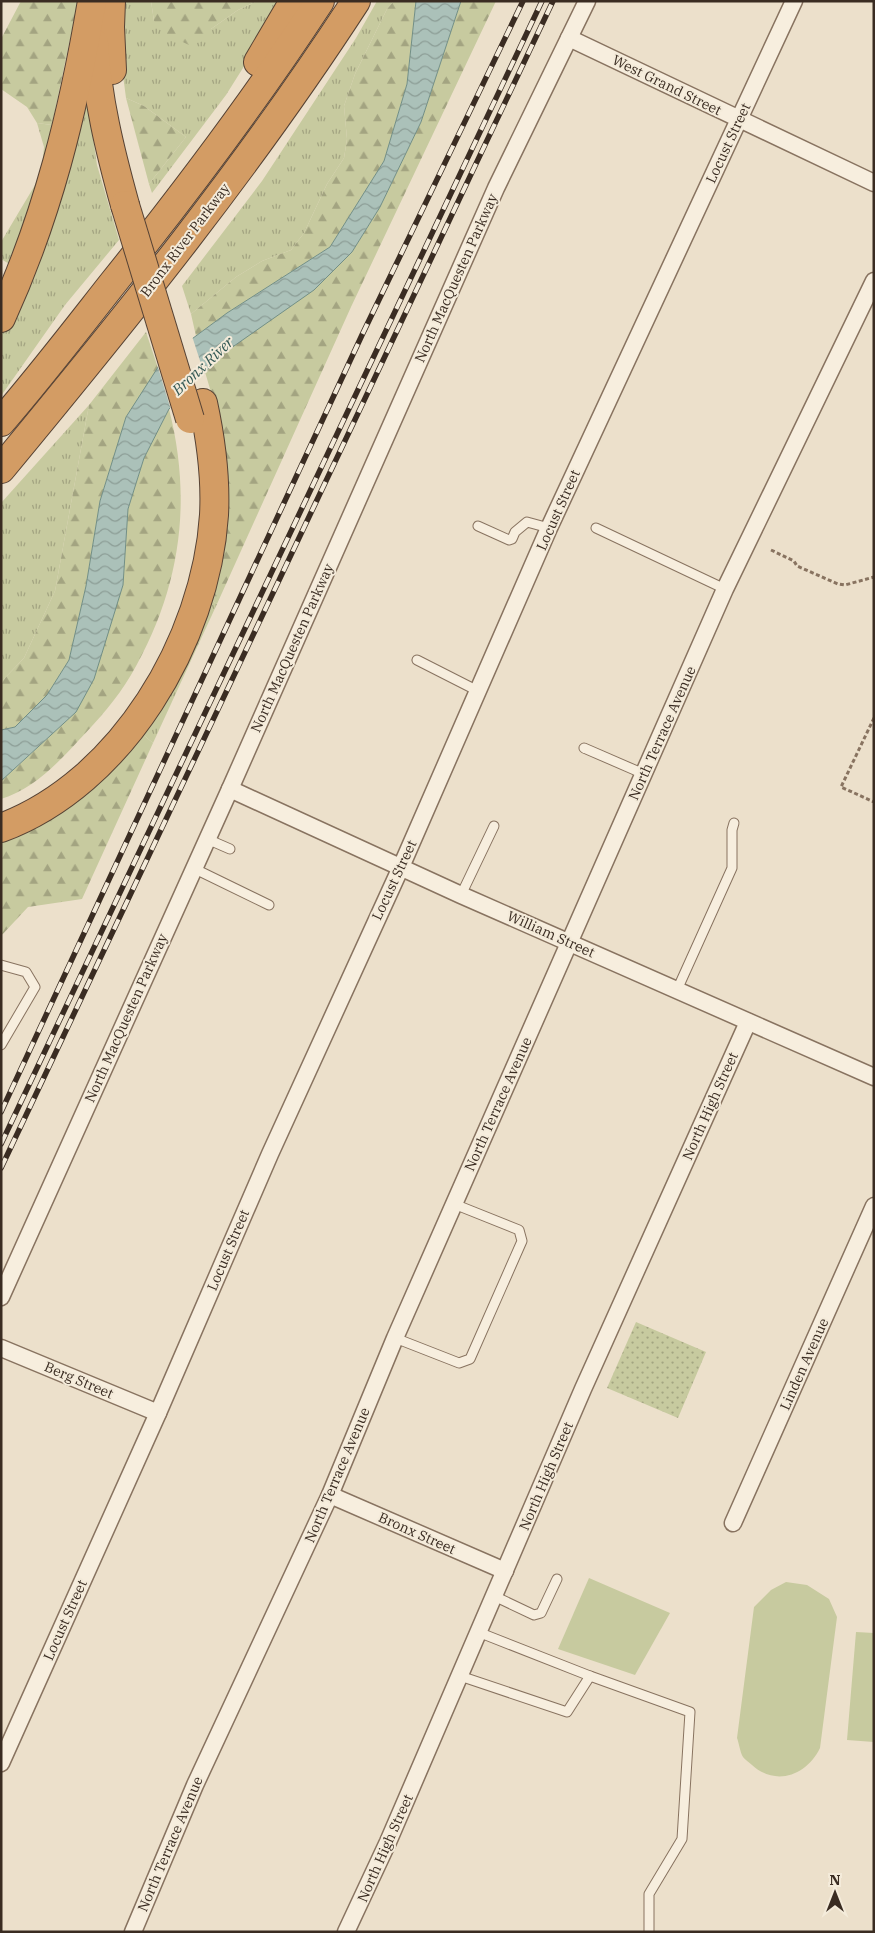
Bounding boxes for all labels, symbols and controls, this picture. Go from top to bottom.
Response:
street label: West Grand Street [609,51,725,119]
street label: Locust Street [702,100,754,186]
street label: Bronx River Parkway [136,179,234,301]
street label: North MacQuesten Parkway [411,190,502,365]
water label: Bronx River [167,332,238,400]
street label: Locust Street [532,467,584,553]
street label: North MacQuesten Parkway [247,560,338,735]
street label: North Terrace Avenue [624,663,700,803]
street label: Locust Street [368,837,420,923]
street label: William Street [504,907,598,961]
street label: North MacQuesten Parkway [81,930,172,1105]
street label: North Terrace Avenue [460,1034,536,1174]
street label: North High Street [678,1049,742,1163]
street label: Locust Street [203,1207,253,1293]
street label: Linden Avenue [776,1315,832,1413]
street label: Berg Street [42,1357,116,1403]
street label: North Terrace Avenue [300,1405,374,1545]
street label: North High Street [515,1419,577,1533]
street label: Bronx Street [375,1508,459,1558]
street label: Locust Street [39,1577,91,1663]
street label: North Terrace Avenue [133,1774,207,1914]
street label: North High Street [353,1791,417,1905]
north arrow [810,1868,860,1918]
text: N [829,1871,841,1889]

